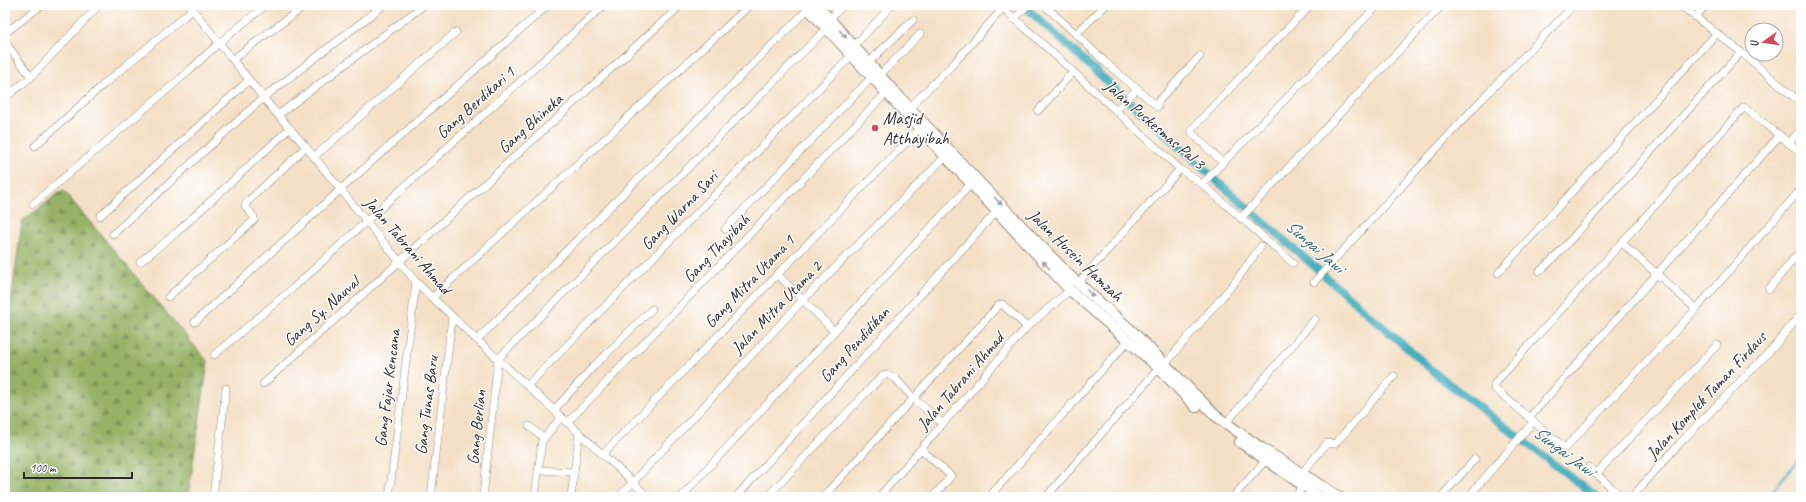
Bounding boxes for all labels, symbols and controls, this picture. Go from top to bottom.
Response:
north arrow [1744,22,1784,62]
one-way arrow [839,29,848,39]
text: U [1746,38,1762,49]
street label: Gang Berdikari 1 [432,61,520,143]
street label: Jalan Puskesmas Pal 3 [1099,74,1210,175]
street label: Gang Bhineka [494,88,568,158]
place label: Masjid Atthayibah [883,108,949,149]
marker: Masjid Atthayibah [870,123,880,133]
street label: Gang Warna Sari [636,165,724,254]
street label: Jalan Tabrani Ahmad [359,192,458,301]
one-way arrow [993,196,1003,206]
street label: Jalan Husein Hamzah [1023,204,1128,307]
street label: Gang Thayibah [678,209,754,287]
water label: Sungai Jawi [1281,215,1352,280]
street label: Gang Mitra Utama 1 [700,230,800,332]
street label: Jalan Mitra Utama 2 [726,255,827,359]
one-way arrow [1042,260,1051,269]
street label: Gang Sy. Nauval [279,270,366,351]
one-way arrow [1085,288,1095,298]
street label: Gang Pendidikan [815,301,895,387]
street label: Gang Fajar Kencana [370,326,405,448]
street label: Jalan Tabrani Ahmad [912,326,1011,435]
street label: Jalan Komplek Taman Firdaus [1641,326,1772,464]
street label: Gang Tunas Baru [410,353,443,456]
street label: Gang Berlian [462,388,491,465]
water label: Sungai Jawi [1529,421,1602,484]
scale bar [24,454,132,480]
text: 100 m [30,460,57,476]

